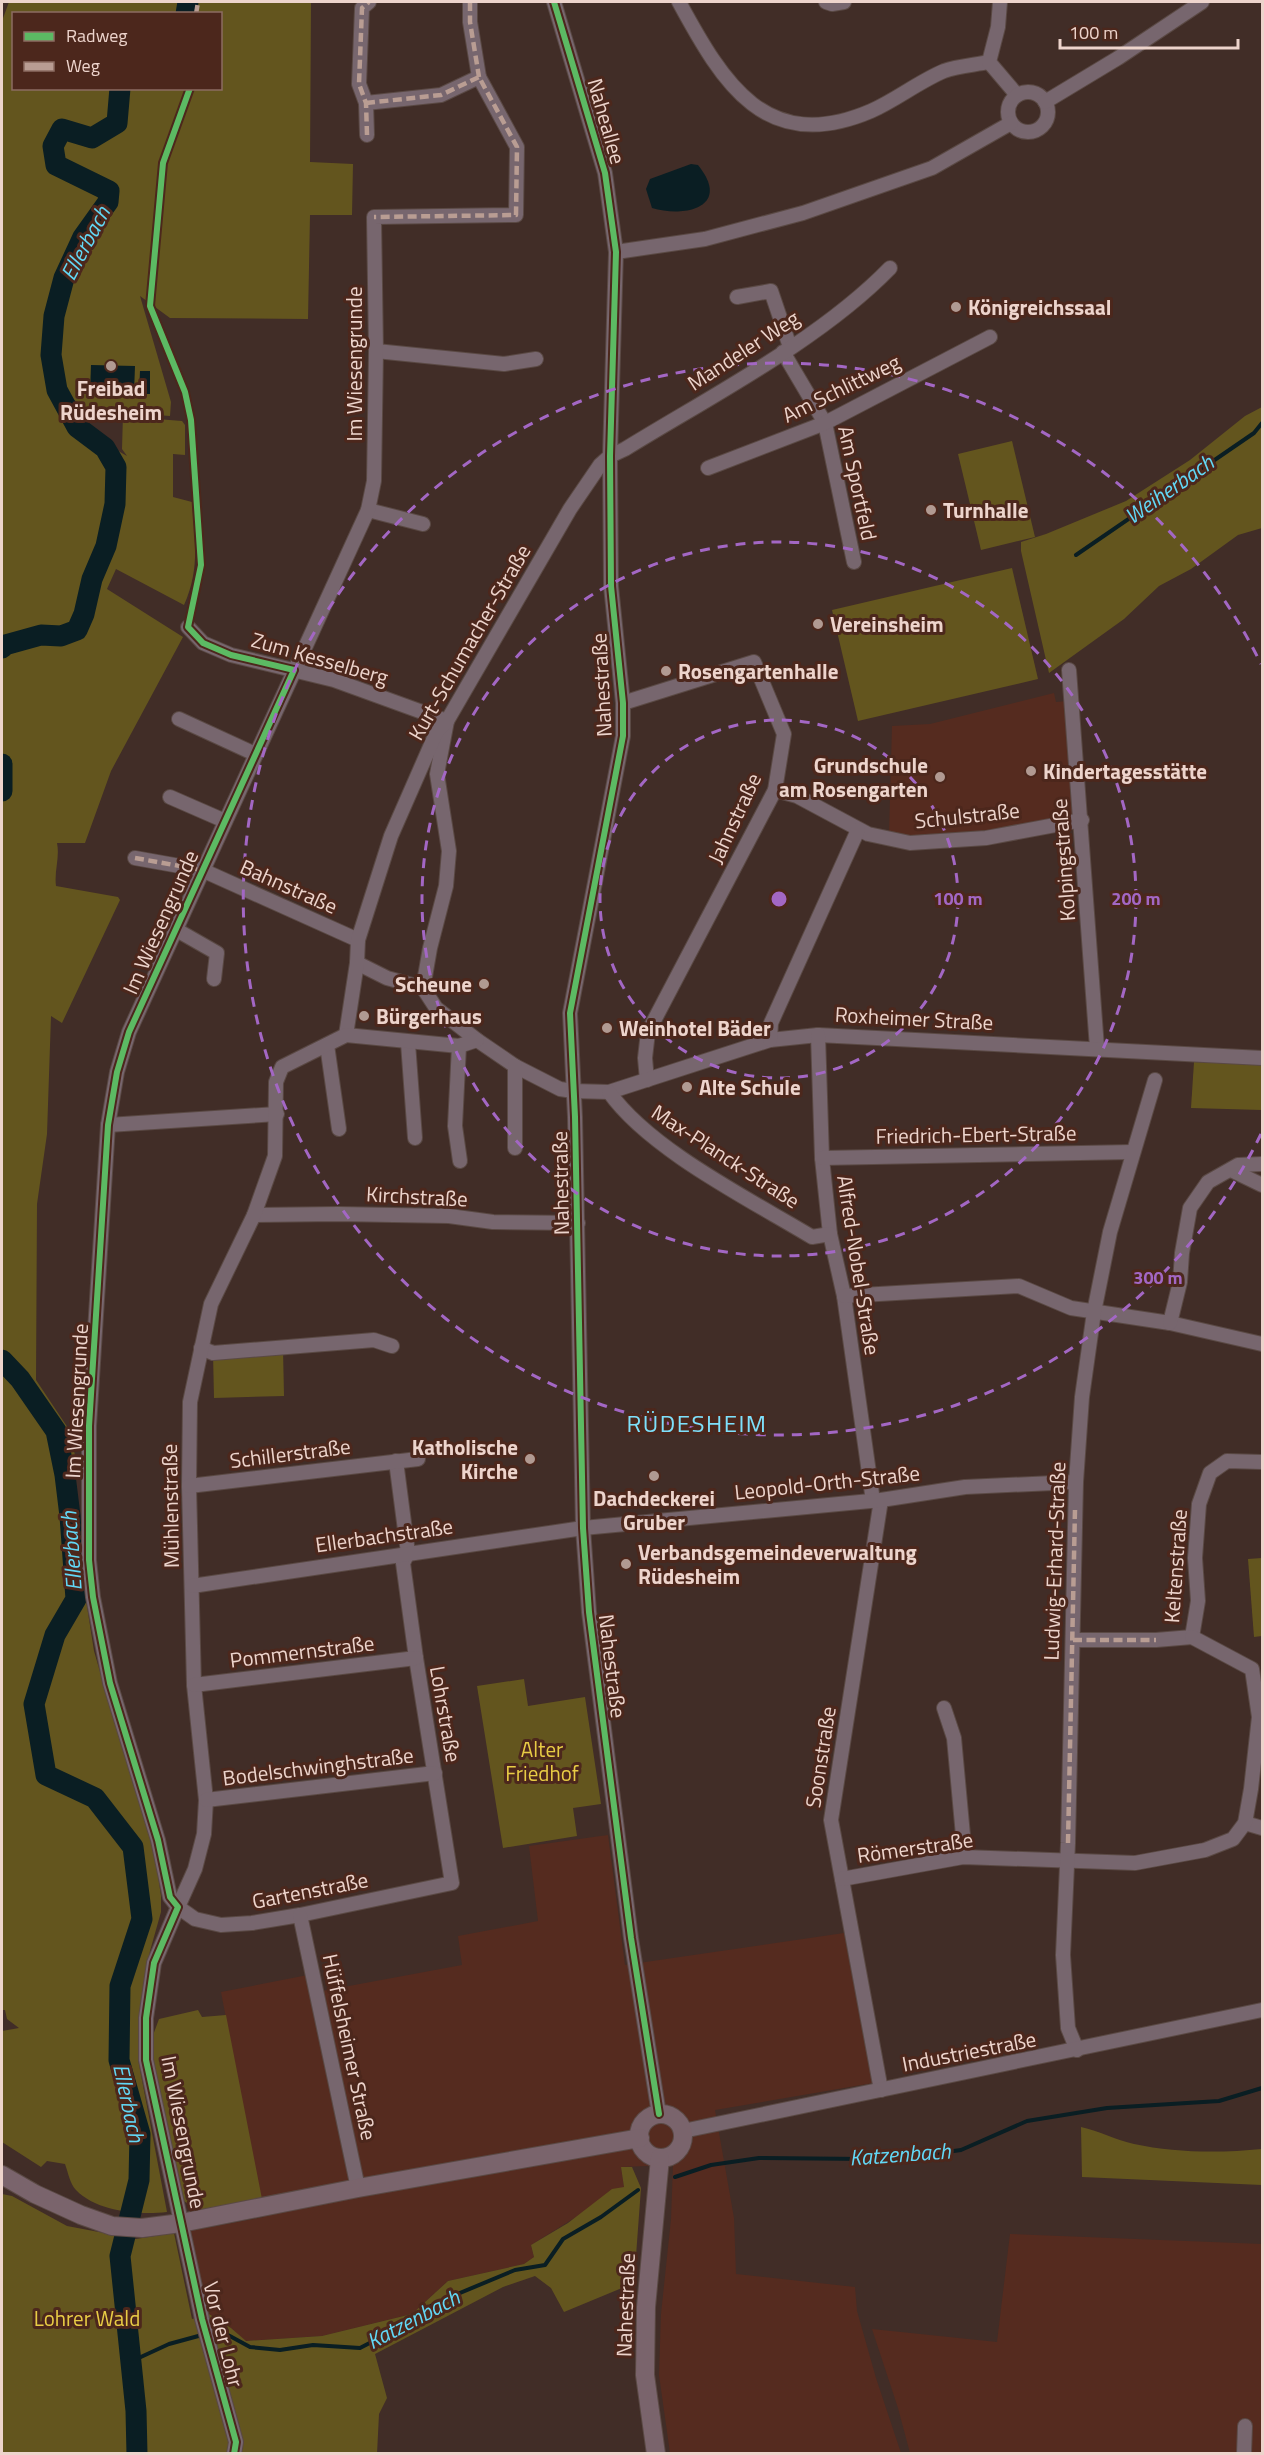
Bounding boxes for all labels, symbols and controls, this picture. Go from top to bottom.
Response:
legend [12,12,222,90]
scale bar [1060,12,1238,50]
text: 100 m [1069,19,1118,46]
text: Radweg [66,22,128,49]
text: Weg [66,52,100,79]
street label: Naheallee [579,74,635,168]
water label: Ellerbach [51,199,119,286]
street label: Im Wiesengrunde [338,286,370,442]
place label: Königreichssaal [968,291,1111,323]
marker: Königreichssaal [949,300,963,314]
street label: Mandeler Weg [681,302,806,398]
street label: Am Schlittweg [776,345,906,430]
marker: Freibad Rüdesheim [104,359,118,373]
place label: Freibad Rüdesheim [60,372,162,428]
street label: Am Sportfeld [830,423,886,543]
water label: Weiherbach [1117,445,1222,532]
place label: Turnhalle [943,494,1028,526]
marker: Turnhalle [924,503,938,517]
street label: Kurt-Schumacher-Straße [400,538,538,746]
place label: Vereinsheim [830,608,944,640]
marker: Vereinsheim [811,617,825,631]
street label: Zum Kesselberg [248,623,392,693]
street label: Nahestraße [582,632,620,738]
place label: Rosengartenhalle [678,655,838,687]
marker: Rosengartenhalle [659,664,673,678]
place label: Grundschule am Rosengarten [779,749,928,805]
place label: Kindertagesstätte [1043,755,1207,787]
marker: Kindertagesstätte [1024,764,1038,778]
street label: Jahnstraße [699,767,769,869]
marker: Grundschule am Rosengarten [933,770,947,784]
street label: Schulstraße [913,794,1021,836]
street label: Kolpingstraße [1043,798,1083,922]
street label: Im Wiesengrunde [114,845,206,999]
street label: Bahnstraße [235,850,343,922]
text: 100 m [933,885,983,912]
text: 200 m [1111,885,1161,912]
centre of rings [769,889,789,909]
place label: Scheune [395,968,472,1000]
marker: Scheune [477,977,491,991]
street label: Roxheimer Straße [834,998,994,1038]
place label: Bürgerhaus [376,1000,482,1032]
marker: Bürgerhaus [357,1009,371,1023]
place label: Weinhotel Bäder [619,1012,771,1044]
marker: Weinhotel Bäder [600,1021,614,1035]
place label: Alte Schule [699,1071,801,1103]
marker: Alte Schule [680,1080,694,1094]
street label: Max-Planck-Straße [645,1096,807,1216]
street label: Friedrich-Ebert-Straße [875,1116,1077,1152]
street label: Nahestraße [543,1131,577,1235]
street label: Alfred-Nobel-Straße [829,1173,889,1357]
street label: Kirchstraße [365,1177,469,1215]
text: 300 m [1133,1264,1183,1291]
street label: Im Wiesengrunde [56,1323,96,1479]
district label: RÜDESHEIM [627,1405,767,1441]
street label: Schillerstraße [228,1430,352,1476]
place label: Katholische Kirche [412,1431,518,1487]
street label: Mühlenstraße [153,1444,187,1568]
marker: Katholische Kirche [523,1452,537,1466]
street label: Leopold-Orth-Straße [733,1456,921,1508]
street label: Ludwig-Erhard-Straße [1035,1461,1073,1661]
marker: Dachdeckerei Gruber [647,1469,661,1483]
place label: Dachdeckerei Gruber [593,1482,715,1538]
street label: Keltenstraße [1155,1508,1195,1624]
water label: Ellerbach [51,1509,91,1592]
street label: Ellerbachstraße [313,1509,455,1561]
place label: Verbandsgemeindeverwaltung Rüdesheim [638,1536,917,1592]
marker: Verbandsgemeindeverwaltung Rüdesheim [619,1557,633,1571]
street label: Nahestraße [591,1612,635,1720]
street label: Pommernstraße [228,1626,376,1676]
street label: Lohrstraße [422,1663,470,1765]
street label: Soonstraße [796,1704,844,1810]
park label: Alter Friedhof [505,1733,579,1789]
street label: Bodelschwinghstraße [221,1738,415,1794]
street label: Römerstraße [855,1823,975,1871]
street label: Gartenstraße [249,1863,371,1917]
street label: Hüffelsheimer Straße [315,1951,385,2143]
street label: Industriestraße [899,2022,1039,2080]
street label: Im Wiesengrunde [154,2053,214,2211]
water label: Ellerbach [104,2061,154,2146]
water label: Katzenbach [848,2133,953,2174]
street label: Nahestraße [607,2252,643,2358]
street label: Vor der Lohr [195,2278,253,2390]
water label: Katzenbach [360,2280,467,2358]
park label: Lohrer Wald [34,2302,140,2334]

